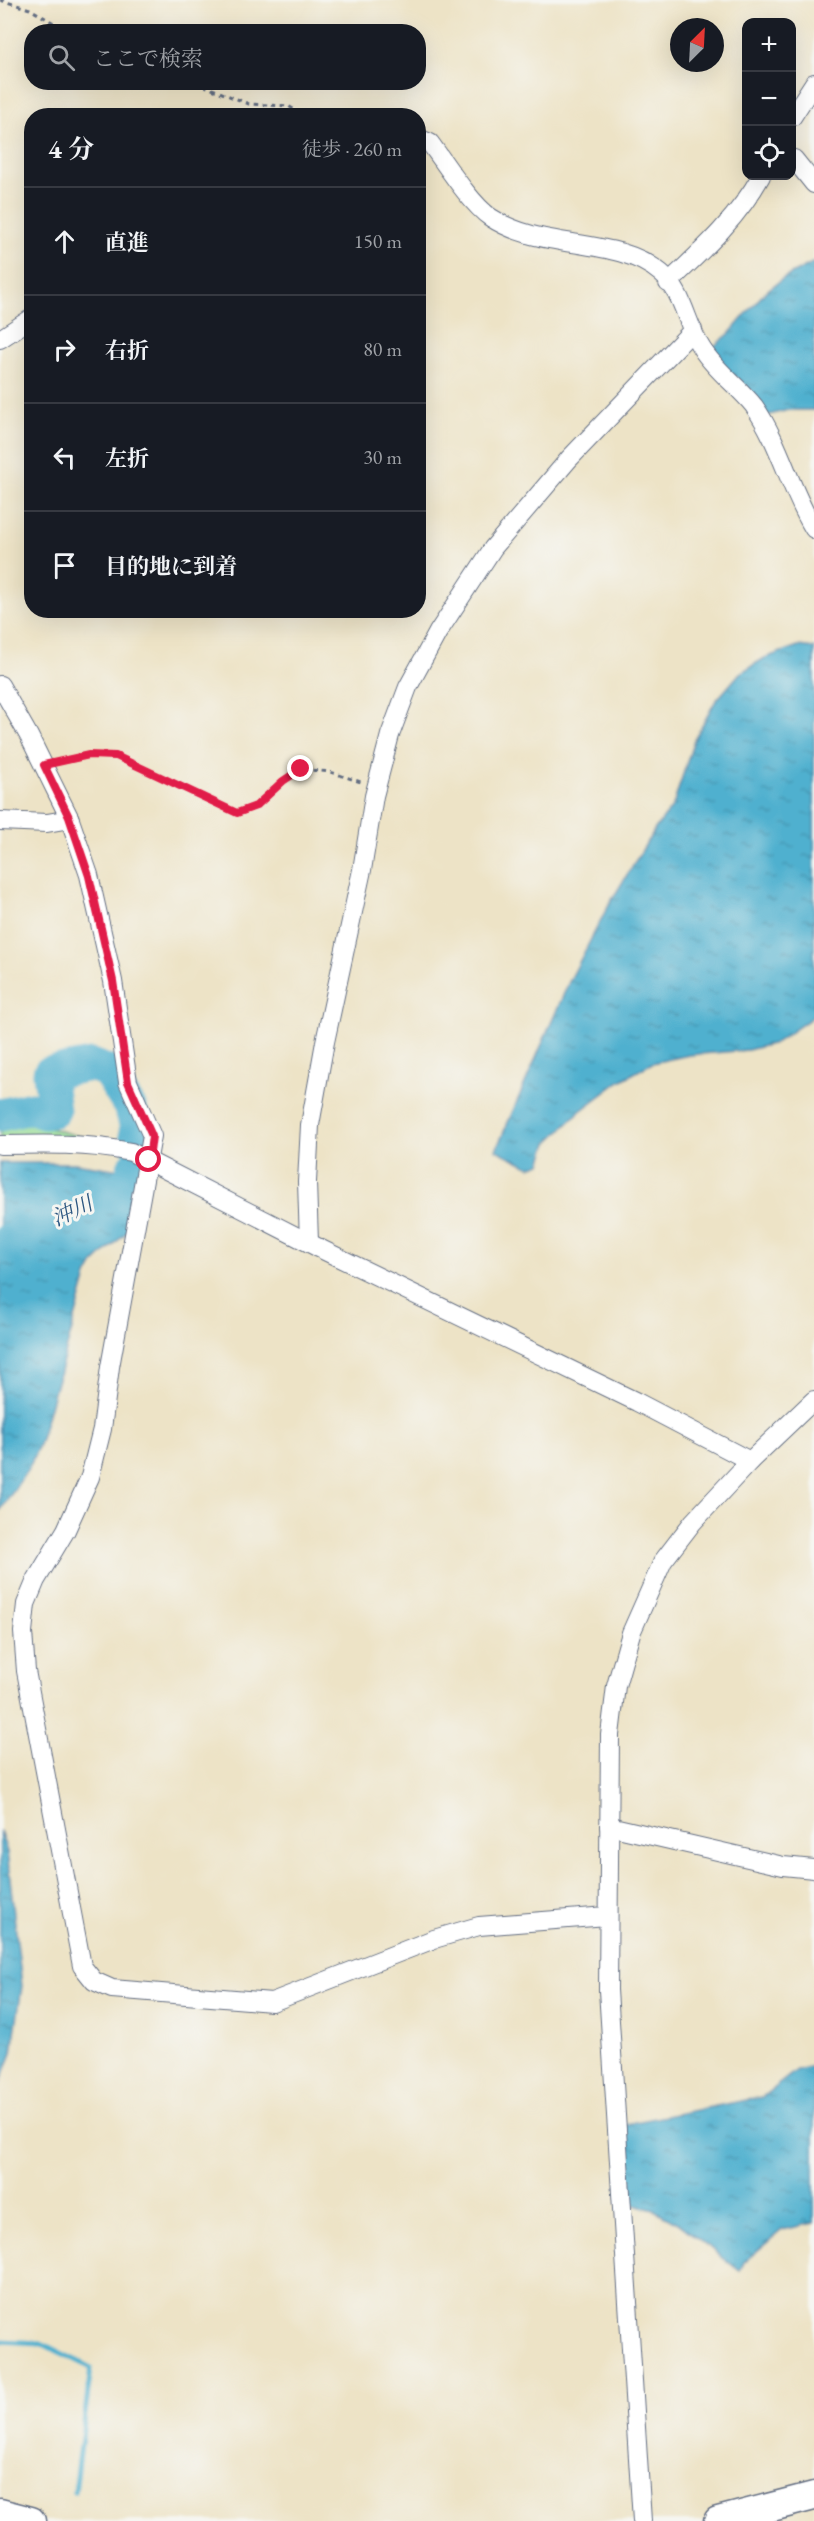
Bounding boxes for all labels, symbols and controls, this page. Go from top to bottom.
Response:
north arrow [670,18,724,72]
map controls [742,18,796,180]
button: + [742,18,796,72]
search box [24,24,426,90]
icon: search [45,41,78,74]
text: ここで検索 [93,44,203,73]
button: − [742,72,796,126]
button: locate [742,126,796,180]
text: 4 分 [48,132,94,166]
text: 徒歩 · 260 m [302,136,402,162]
icon: ahead [48,225,81,258]
text: 直進 [105,228,149,257]
text: 150 m [354,228,402,254]
icon: right [48,333,81,366]
text: 右折 [105,336,149,365]
text: 80 m [363,336,402,362]
icon: left [48,441,81,474]
text: 左折 [105,444,149,473]
text: 30 m [363,444,402,470]
icon: arrive [48,549,81,582]
text: 目的地に到着 [105,552,237,581]
route end [287,755,313,781]
route start [135,1146,161,1172]
water label: 沖川 [47,1189,98,1232]

